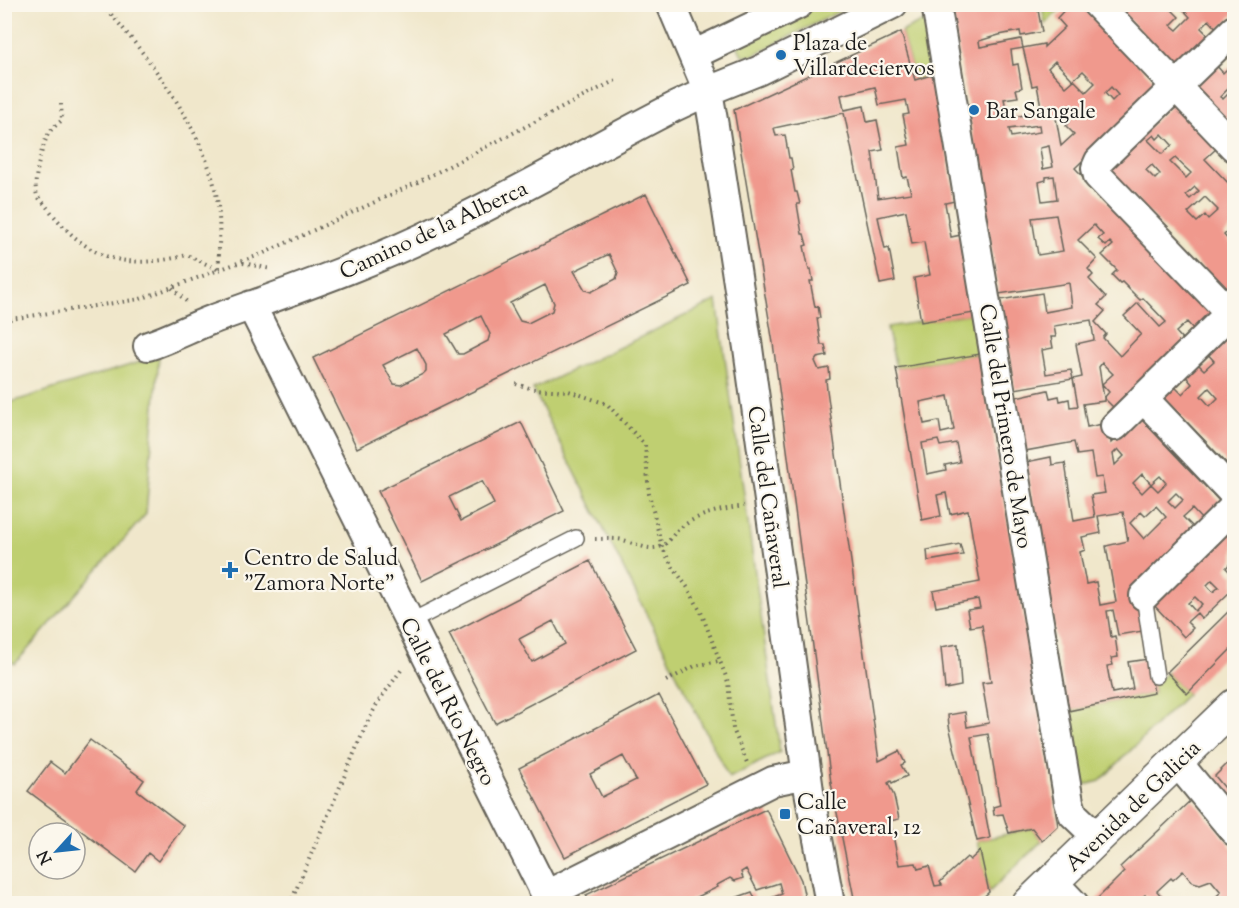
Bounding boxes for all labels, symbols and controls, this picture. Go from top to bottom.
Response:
place label: Plaza de Villardeciervos [793,29,935,86]
marker: Plaza de Villardeciervos [774,48,788,62]
place label: Bar Sangale [986,97,1096,129]
marker: Bar Sangale [967,103,981,117]
street label: Camino de la Alberca [335,174,534,289]
street label: Calle del Primero de Mayo [969,302,1039,551]
street label: Calle del Cañaveral [737,404,795,591]
place label: Centro de Salud "Zamora Norte" [244,544,398,601]
marker: Centro de Salud "Zamora Norte" [221,561,239,579]
street label: Calle del Río Negro [390,613,503,792]
street label: Avenida de Galicia [1059,734,1209,881]
place label: Calle Cañaveral, 12 [797,788,921,845]
marker: Calle Cañaveral, 12 [778,807,792,821]
north arrow [27,821,87,881]
text: N [33,846,59,868]

